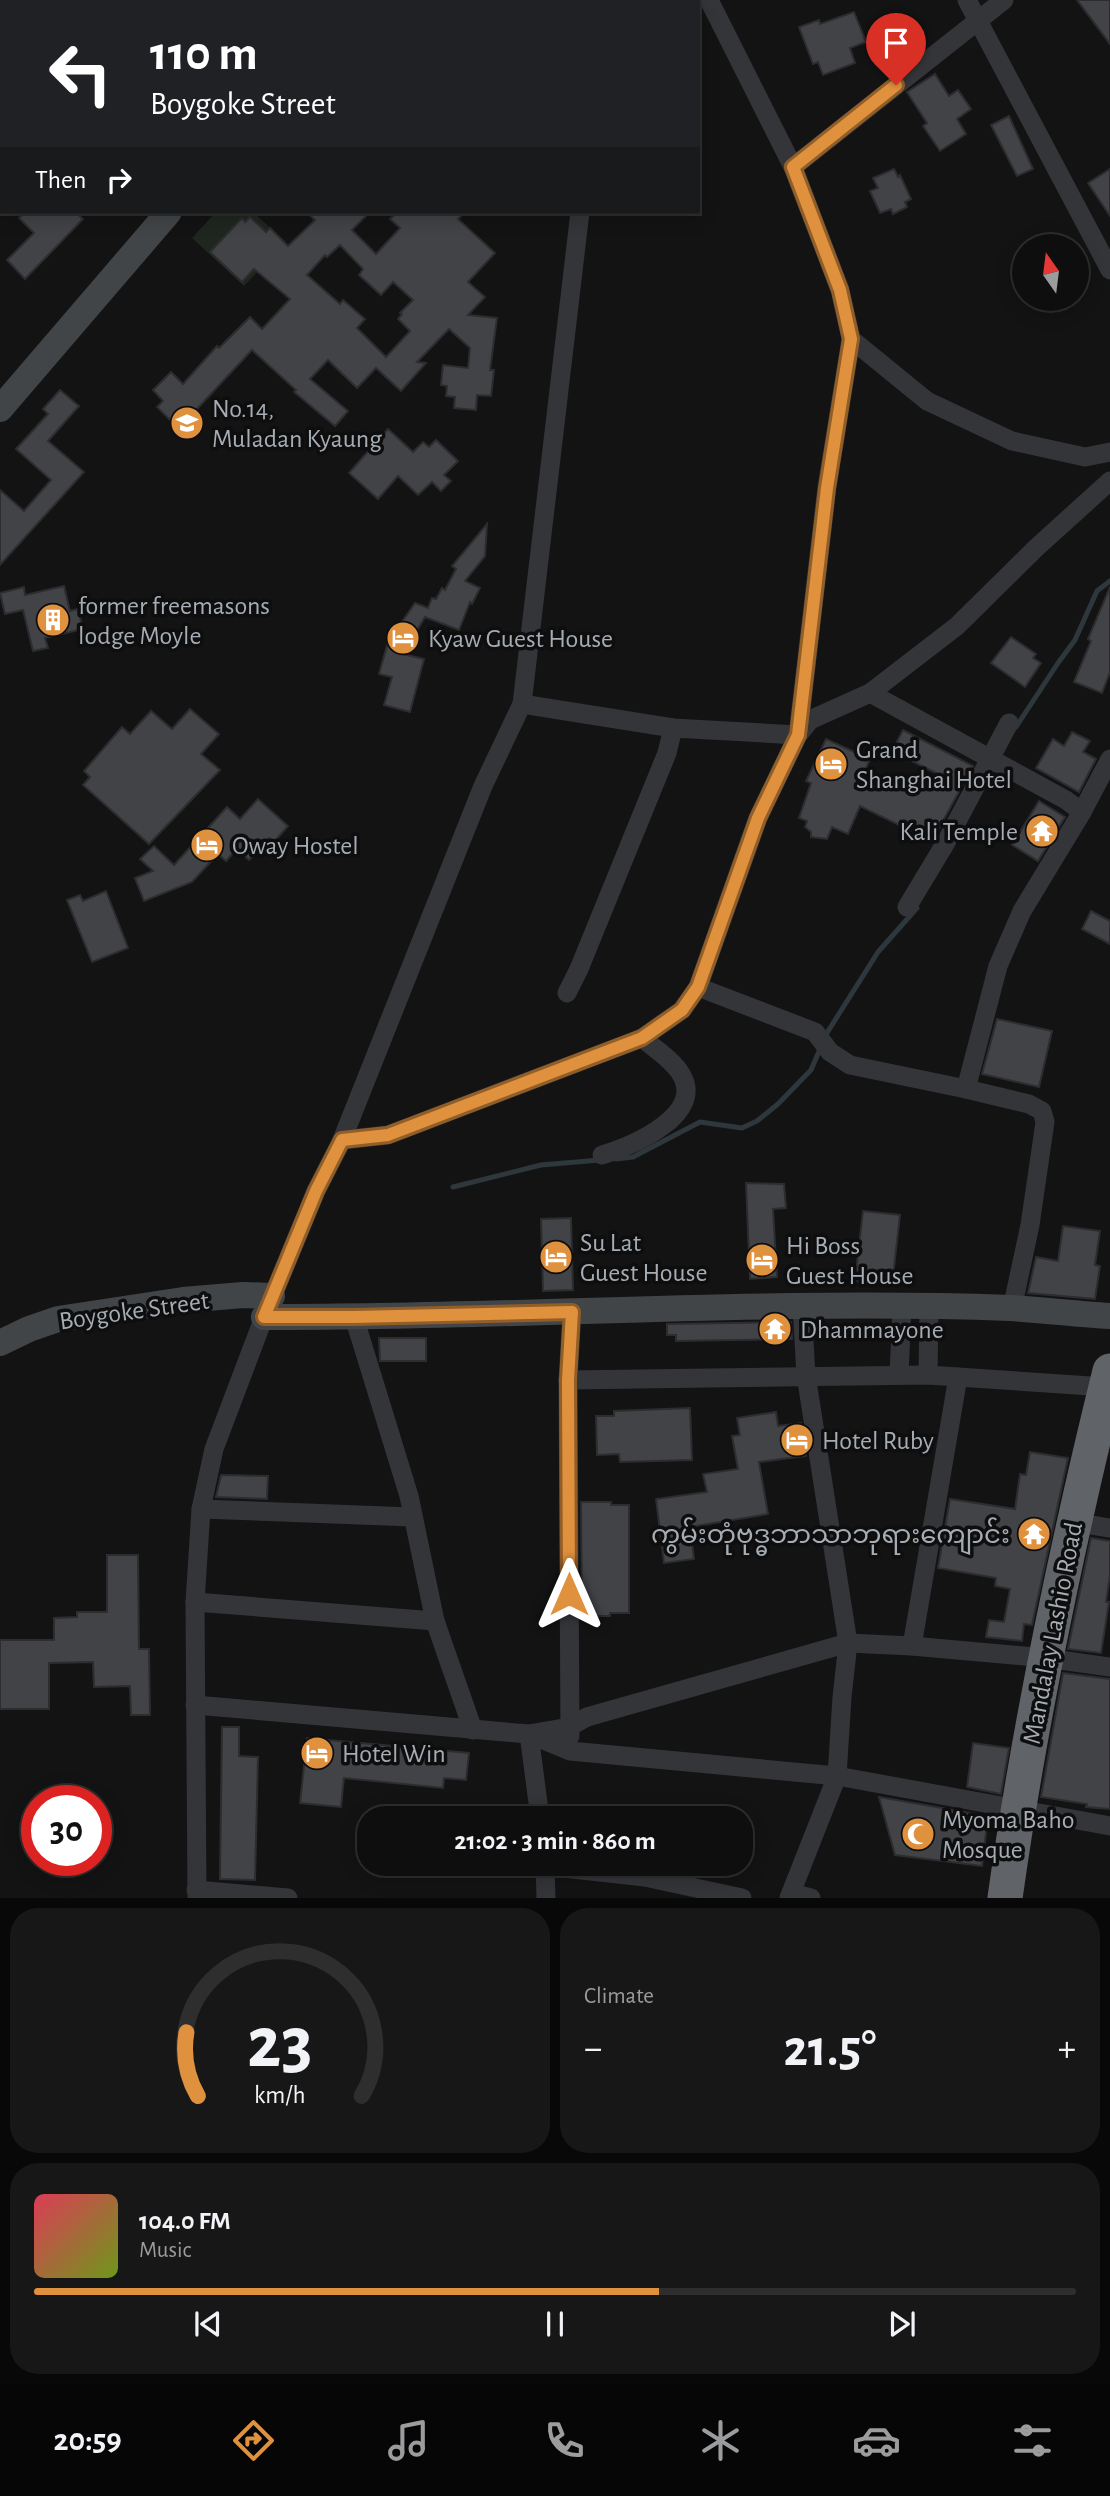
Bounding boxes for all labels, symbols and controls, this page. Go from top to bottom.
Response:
pin [866,13,926,85]
icon: arrive [877,24,915,62]
icon: left [35,28,126,119]
text: 110 m [150,30,258,79]
text: Boygoke Street [150,88,336,120]
icon: right [100,161,138,199]
text: Then [35,167,86,193]
north arrow [1012,234,1088,312]
map controls [1012,234,1089,311]
place label: No.14, Muladan Kyaung [212,396,382,452]
school or university icon: No.14, Muladan Kyaung [168,404,206,442]
place label: former freemasons lodge Moyle [78,593,270,649]
building icon: former freemasons lodge Moyle [34,601,72,639]
hotel icon: Kyaw Guest House [384,619,422,657]
place label: Kyaw Guest House [428,626,613,652]
place label: Grand Shanghai Hotel [856,737,1012,793]
hotel icon: Grand Shanghai Hotel [812,745,850,783]
temple icon: Kali Temple [1023,812,1061,850]
place label: Kali Temple [900,819,1018,845]
hotel icon: Oway Hostel [188,826,226,864]
place label: Oway Hostel [232,833,359,859]
place label: Su Lat Guest House [580,1230,707,1286]
place label: Hi Boss Guest House [786,1233,913,1289]
hotel icon: Su Lat Guest House [537,1238,575,1276]
hotel icon: Hi Boss Guest House [743,1241,781,1279]
street label: Boygoke Street [58,1288,211,1334]
temple icon: Dhammayone [756,1310,794,1348]
place label: Dhammayone [800,1317,944,1343]
hotel icon: Hotel Ruby [778,1421,816,1459]
place label: Hotel Ruby [822,1428,934,1454]
temple icon: ကွမ်းတုံဗုဒ္ဓဘာသာဘုရားကျောင်း [1015,1515,1053,1553]
place label: ကွမ်းတုံဗုဒ္ဓဘာသာဘုရားကျောင်း [651,1517,1010,1556]
street label: Mandalay Lashio Road [1019,1520,1087,1746]
position arrow [532,1557,606,1631]
hotel icon: Hotel Win [298,1734,336,1772]
place label: Hotel Win [342,1741,446,1767]
speed limit sign: 30 [21,1785,112,1876]
place label: Myoma Baho Mosque [942,1807,1075,1863]
mosque icon: Myoma Baho Mosque [899,1815,937,1853]
text: 21:02 · 3 min · 860 m [454,1828,656,1854]
text: Climate [584,1985,654,2008]
text: 23 [247,2009,313,2082]
text: 21.5° [784,2023,876,2075]
text: − [584,2030,602,2068]
text: + [1058,2030,1076,2068]
text: km/h [254,2083,306,2108]
text: 104.0 FM [139,2208,231,2234]
text: Music [139,2239,191,2262]
icon: previous [189,2305,227,2343]
icon: pause [536,2305,574,2343]
icon: next [883,2305,921,2343]
icon: directions [229,2416,278,2465]
icon: music [384,2416,433,2465]
icon: phone [540,2416,589,2465]
icon: climate [696,2416,745,2465]
icon: car [852,2416,901,2465]
icon: filters [1008,2416,1057,2465]
text: 20:59 [53,2424,122,2456]

